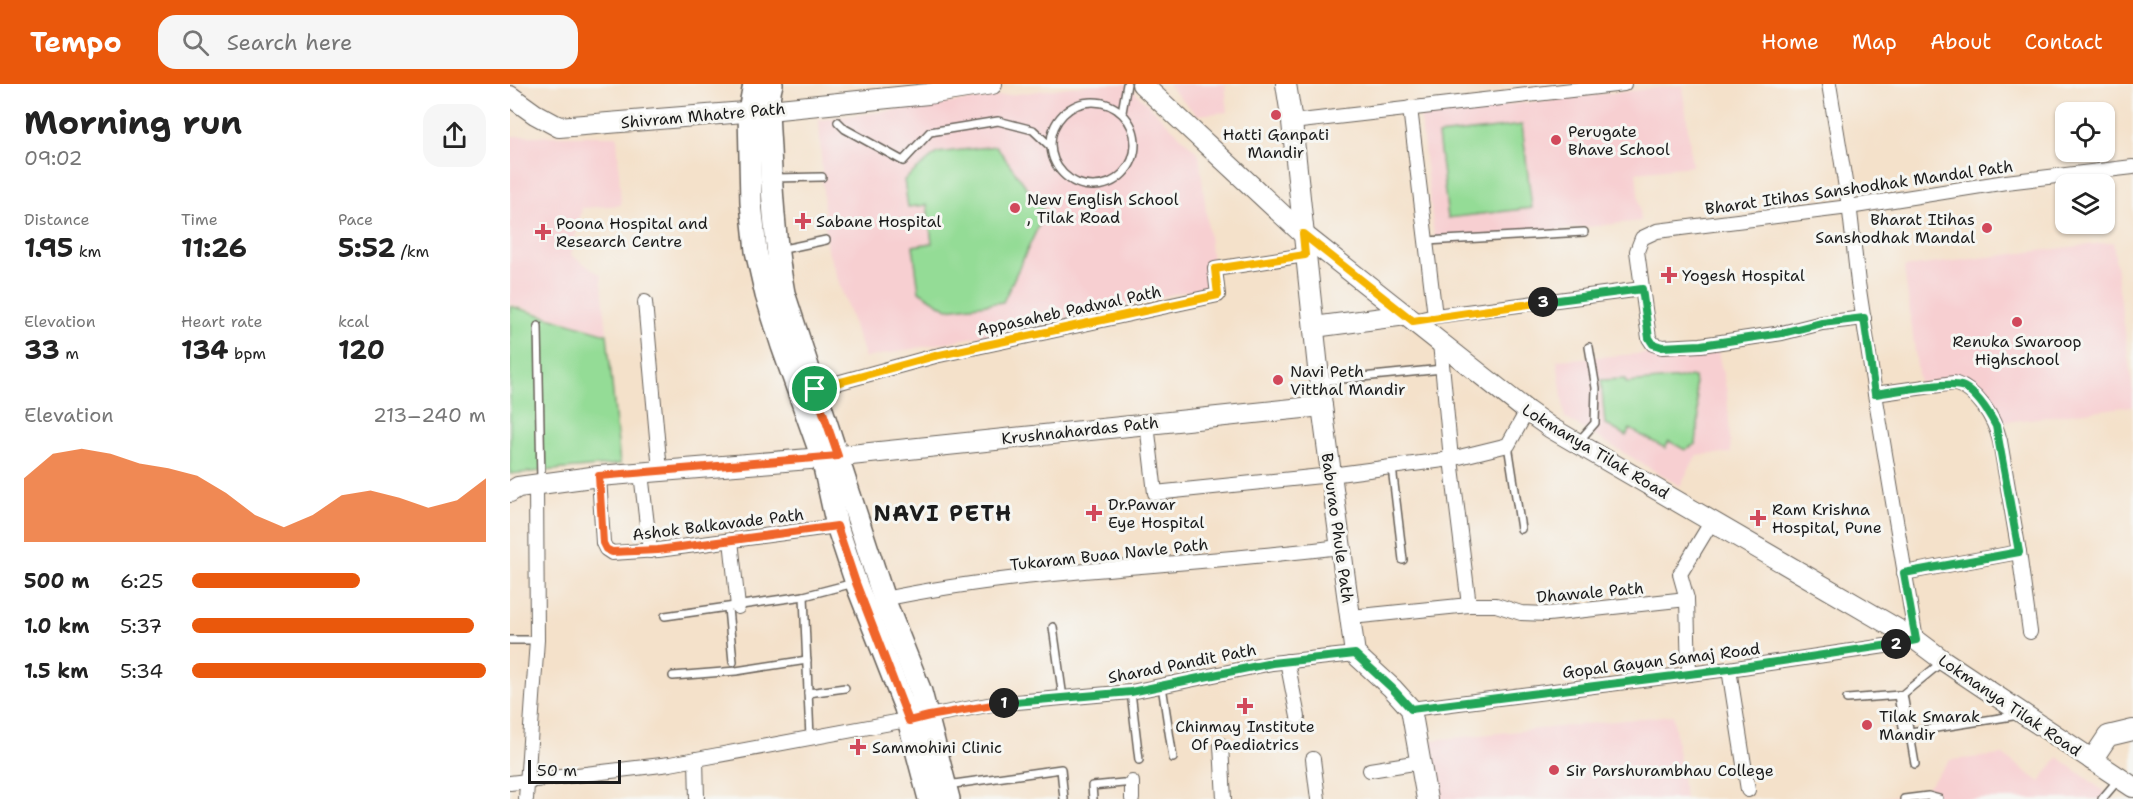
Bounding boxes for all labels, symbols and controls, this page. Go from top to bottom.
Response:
search box [158,15,578,69]
text: Tempo [30,23,122,61]
icon: search [179,26,212,59]
text: Search here [227,28,352,57]
text: Home [1761,28,1819,56]
text: Map [1852,28,1897,56]
text: About [1930,28,1991,56]
text: Contact [2024,28,2103,56]
street label: Shivram Mhatre Path [620,98,786,133]
text: Morning run [24,100,242,145]
map controls [2055,102,2115,234]
button: locate [2055,102,2115,162]
button: share [423,104,486,167]
marker: Hatti Ganpati Mandir [1269,108,1283,122]
place label: Perugate Bhave School [1568,121,1670,160]
place label: Hatti Ganpati Mandir [1223,124,1329,163]
marker: Perugate Bhave School [1549,133,1563,147]
text: 09:02 [24,145,83,171]
street label: Bharat Itihas Sanshodhak Mandal Path [1704,155,2014,220]
button: layers [2055,174,2115,234]
place label: New English School , Tilak Road [1027,189,1179,228]
marker: New English School , Tilak Road [1008,201,1022,215]
text: Distance [24,209,90,230]
text: Time [181,209,218,230]
text: Pace [338,209,373,230]
place label: Bharat Itihas Sanshodhak Mandal [1815,209,1975,248]
place label: Sabane Hospital [816,211,942,232]
marker: Sabane Hospital [794,212,812,230]
place label: Poona Hospital and Research Centre [556,213,708,252]
marker: Bharat Itihas Sanshodhak Mandal [1980,221,1994,235]
marker: Poona Hospital and Research Centre [534,223,552,241]
text: 1.95 [24,230,73,265]
text: 11:26 [181,230,247,265]
text: 5:52 [338,230,395,265]
text: km [73,241,101,262]
text: /km [395,241,429,262]
place label: Yogesh Hospital [1682,265,1805,286]
marker: Yogesh Hospital [1660,266,1678,284]
street label: Appasaheb Padwal Path [975,281,1163,340]
pin: 3 [1528,287,1558,317]
text: 3 [1537,291,1549,312]
text: Elevation [24,311,96,332]
text: Heart rate [181,311,263,332]
text: kcal [338,311,369,332]
marker: Renuka Swaroop Highschool [2010,315,2024,329]
place label: Renuka Swaroop Highschool [1952,331,2082,370]
text: 33 [24,332,60,367]
text: 134 [181,332,228,367]
text: 120 [338,332,385,367]
text: m [60,343,79,364]
text: bpm [228,343,266,364]
place label: Navi Peth Vitthal Mandir [1290,361,1406,400]
pin [789,363,840,414]
icon: arrive [798,372,831,405]
marker: Navi Peth Vitthal Mandir [1271,373,1285,387]
street label: Lokmanya Tilak Road [1518,399,1673,504]
text: Elevation [24,402,114,428]
text: 213–240 m [373,402,486,428]
street label: Krushnahardas Path [1000,412,1160,449]
street label: Baburao Phule Path [1317,452,1358,605]
place label: Dr.Pawar Eye Hospital [1108,494,1204,533]
district label: NAVI PETH [874,499,1012,528]
place label: Ram Krishna Hospital, Pune [1772,499,1882,538]
street label: Ashok Balkavade Path [631,504,805,545]
marker: Dr.Pawar Eye Hospital [1085,504,1103,522]
marker: Ram Krishna Hospital, Pune [1749,509,1767,527]
street label: Tukaram Buaa Navle Path [1009,534,1209,575]
text: 500 m [24,568,90,594]
text: 6:25 [120,568,164,594]
street label: Dhawale Path [1536,577,1645,608]
text: 1.0 km [24,613,89,639]
text: 5:37 [120,613,162,639]
pin: 2 [1881,629,1911,659]
text: 2 [1890,633,1902,654]
street label: Gopal Gayan Samaj Road [1561,638,1761,683]
street label: Sharad Pandit Path [1106,639,1258,688]
street label: Lokmanya Tilak Road [1934,650,2085,761]
text: 1.5 km [24,658,88,684]
text: 5:34 [120,658,163,684]
pin: 1 [989,688,1019,718]
text: 1 [1000,692,1008,713]
marker: Chinmay Institute Of Paediatrics [1236,697,1254,715]
place label: Tilak Smarak Mandir [1879,706,1980,745]
place label: Chinmay Institute Of Paediatrics [1175,716,1315,755]
marker: Tilak Smarak Mandir [1860,718,1874,732]
place label: Sammohini Clinic [872,737,1002,758]
marker: Sammohini Clinic [849,738,867,756]
scale bar [528,757,621,784]
text: 50 m [537,760,577,781]
place label: Sir Parshurambhau College [1566,760,1774,781]
marker: Sir Parshurambhau College [1547,763,1561,777]

